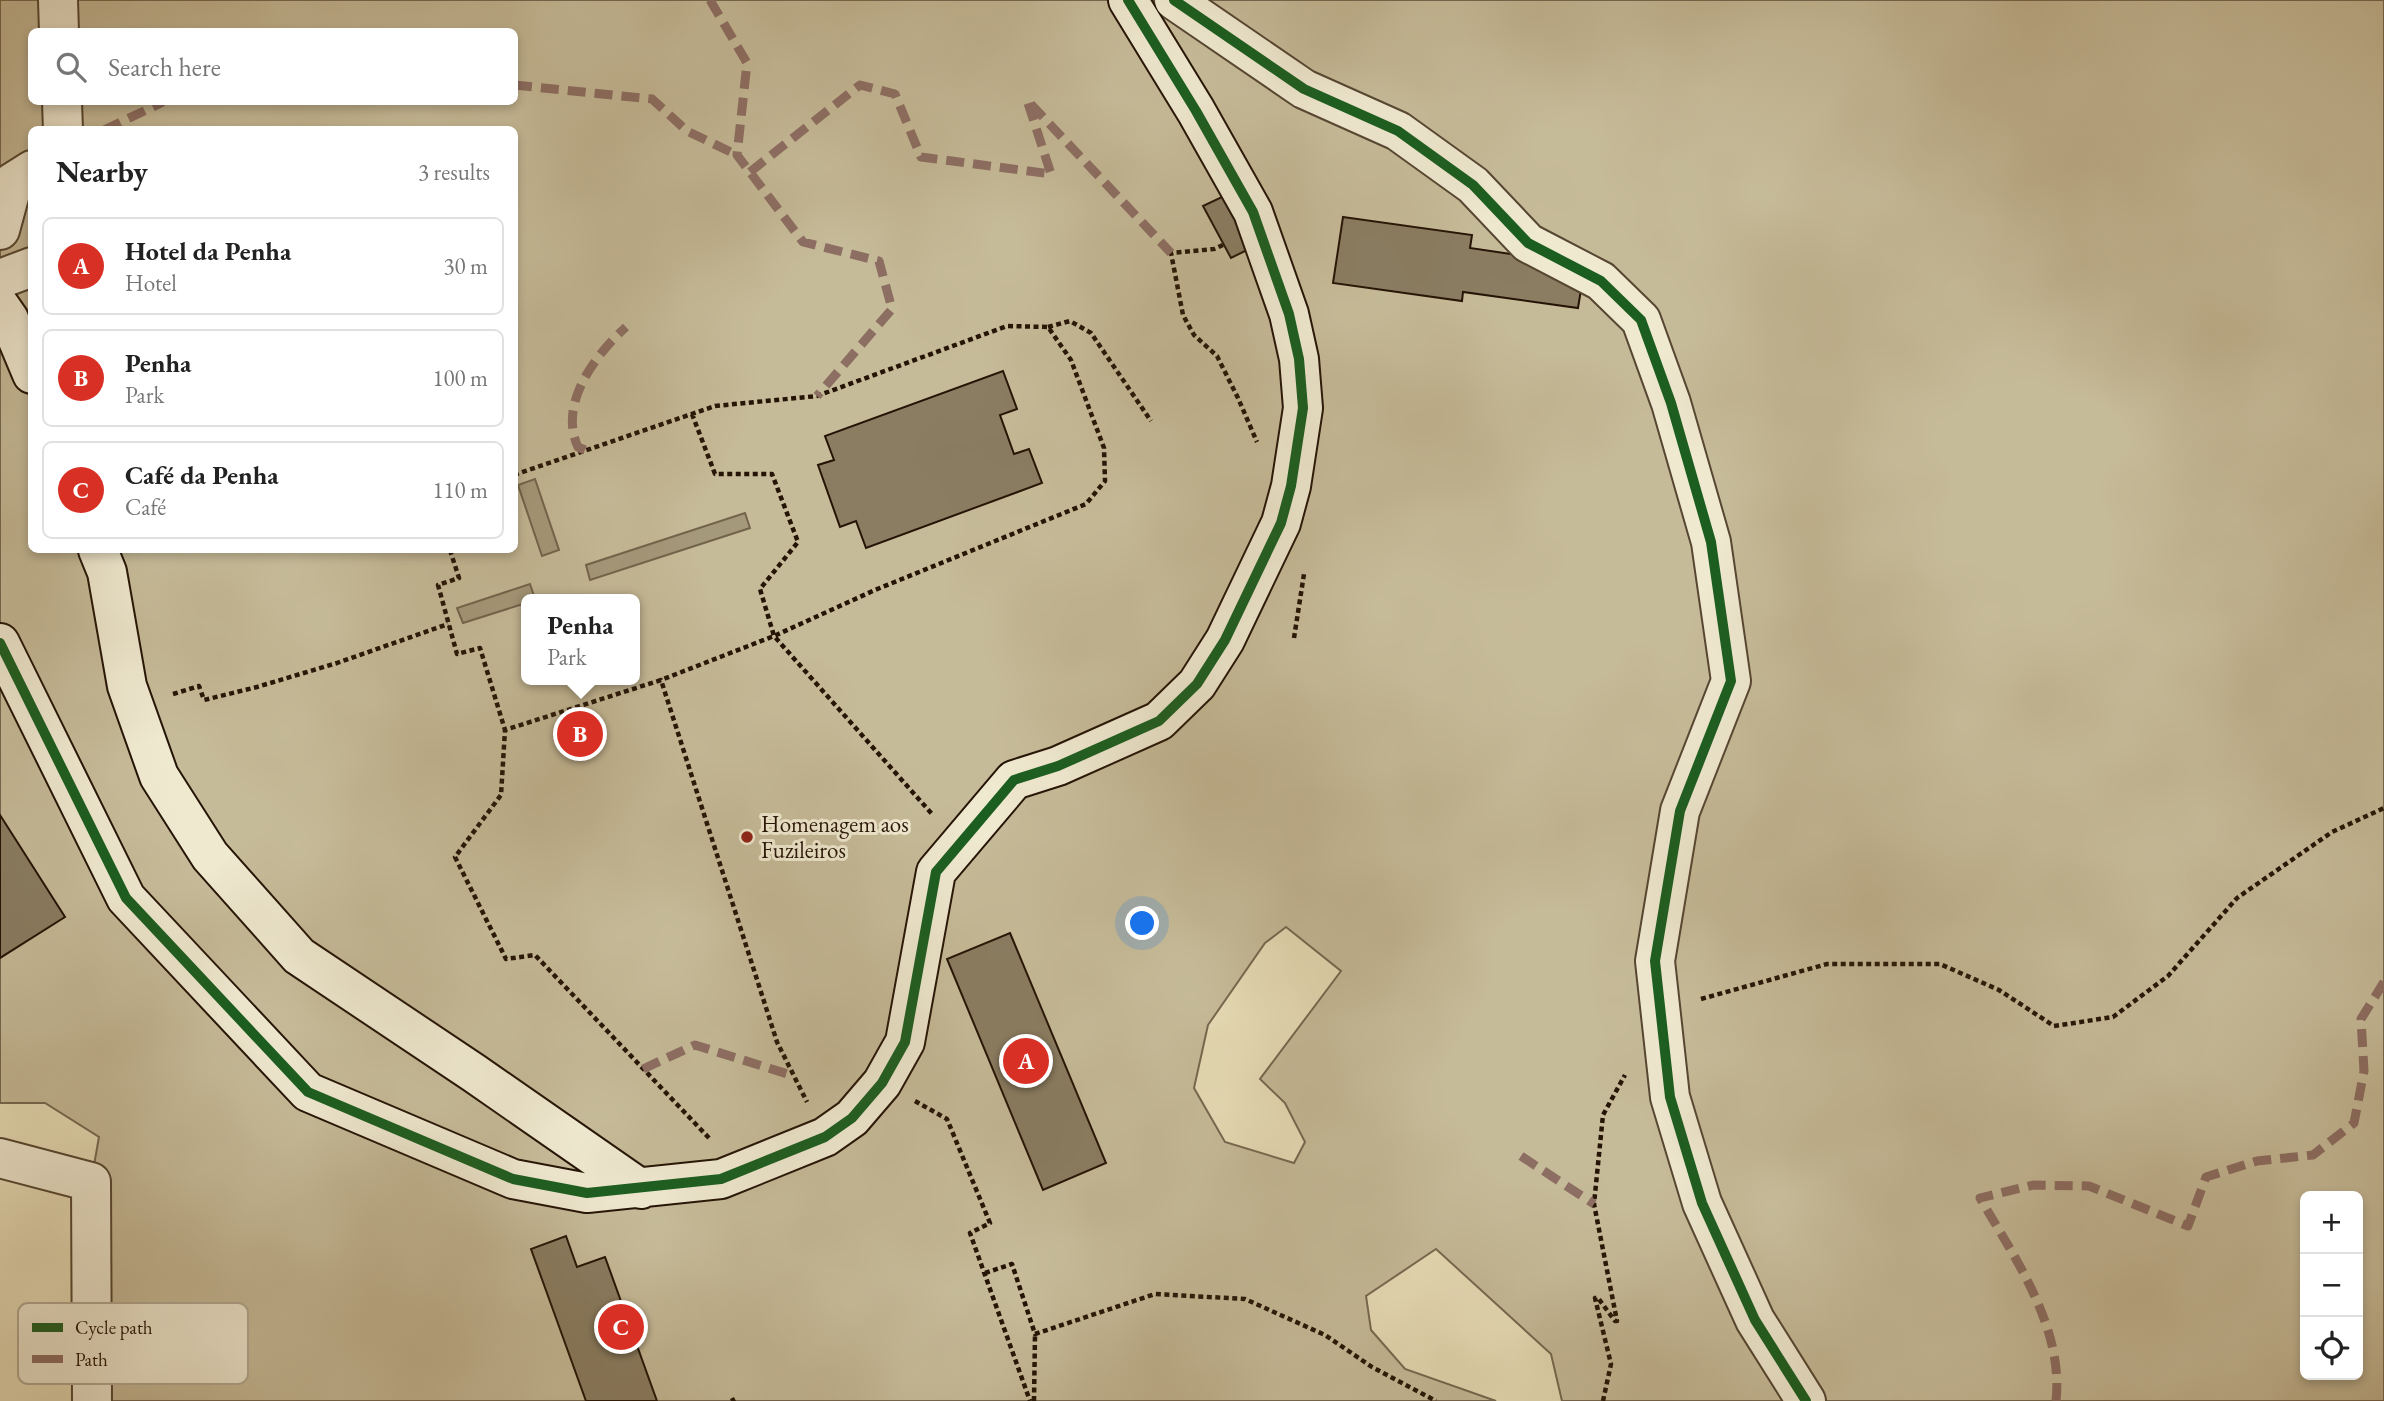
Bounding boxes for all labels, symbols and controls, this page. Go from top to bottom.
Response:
search box [28,28,518,105]
icon: search [52,48,90,86]
text: Search here [108,50,221,84]
text: Nearby [56,152,148,191]
text: 3 results [418,157,490,187]
text: Hotel da Penha [125,234,291,268]
text: A [73,251,89,281]
text: 30 m [443,251,488,281]
text: Hotel [125,268,177,298]
text: Penha [125,346,192,380]
text: B [74,363,88,393]
text: 100 m [432,363,488,393]
text: Park [125,380,164,410]
text: Café da Penha [125,458,279,492]
text: C [73,475,89,505]
text: 110 m [432,475,488,505]
text: Café [125,492,166,522]
popup [521,594,640,685]
text: Penha [547,608,614,642]
text: Park [547,642,586,672]
pin: B [557,708,603,760]
place label: Homenagem aos Fuzileiros [761,809,909,865]
marker: Homenagem aos Fuzileiros [739,829,755,845]
your location [1125,906,1159,940]
pin: A [1003,1035,1049,1087]
map controls [2300,1191,2363,1380]
button: + [2300,1191,2363,1254]
button: − [2300,1254,2363,1317]
pin: C [598,1301,644,1353]
legend [18,1303,248,1384]
text: Cycle path [75,1315,153,1340]
button: locate [2300,1317,2363,1380]
text: Path [75,1347,108,1372]

